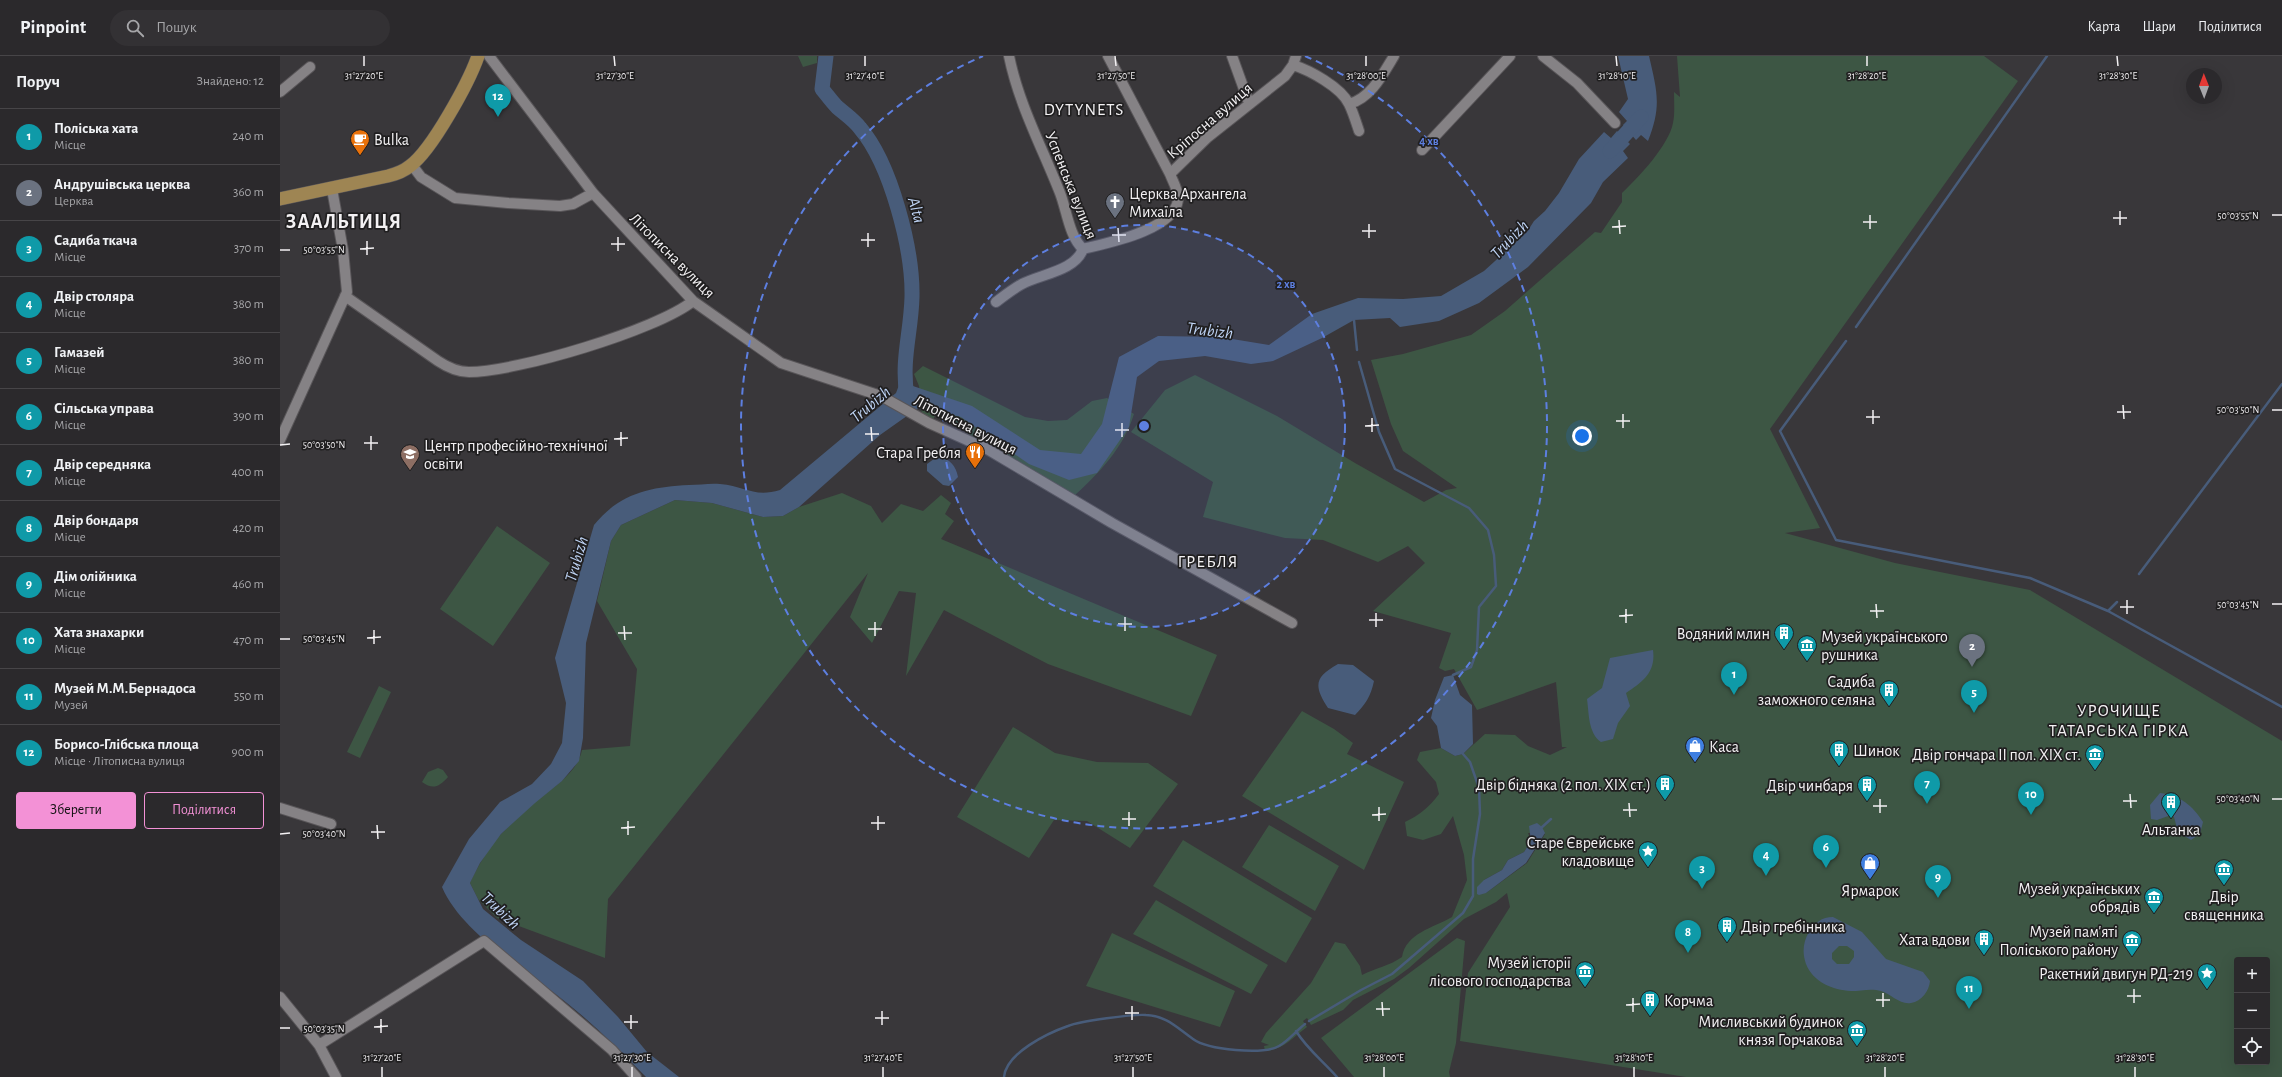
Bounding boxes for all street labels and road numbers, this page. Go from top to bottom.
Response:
street label: Кріпосна вулиця [1164,80,1256,163]
street label: Успенська вулиця [1041,129,1100,242]
street label: Літописна вулиця [626,210,718,302]
street label: Літописна вулиця [911,392,1020,459]

